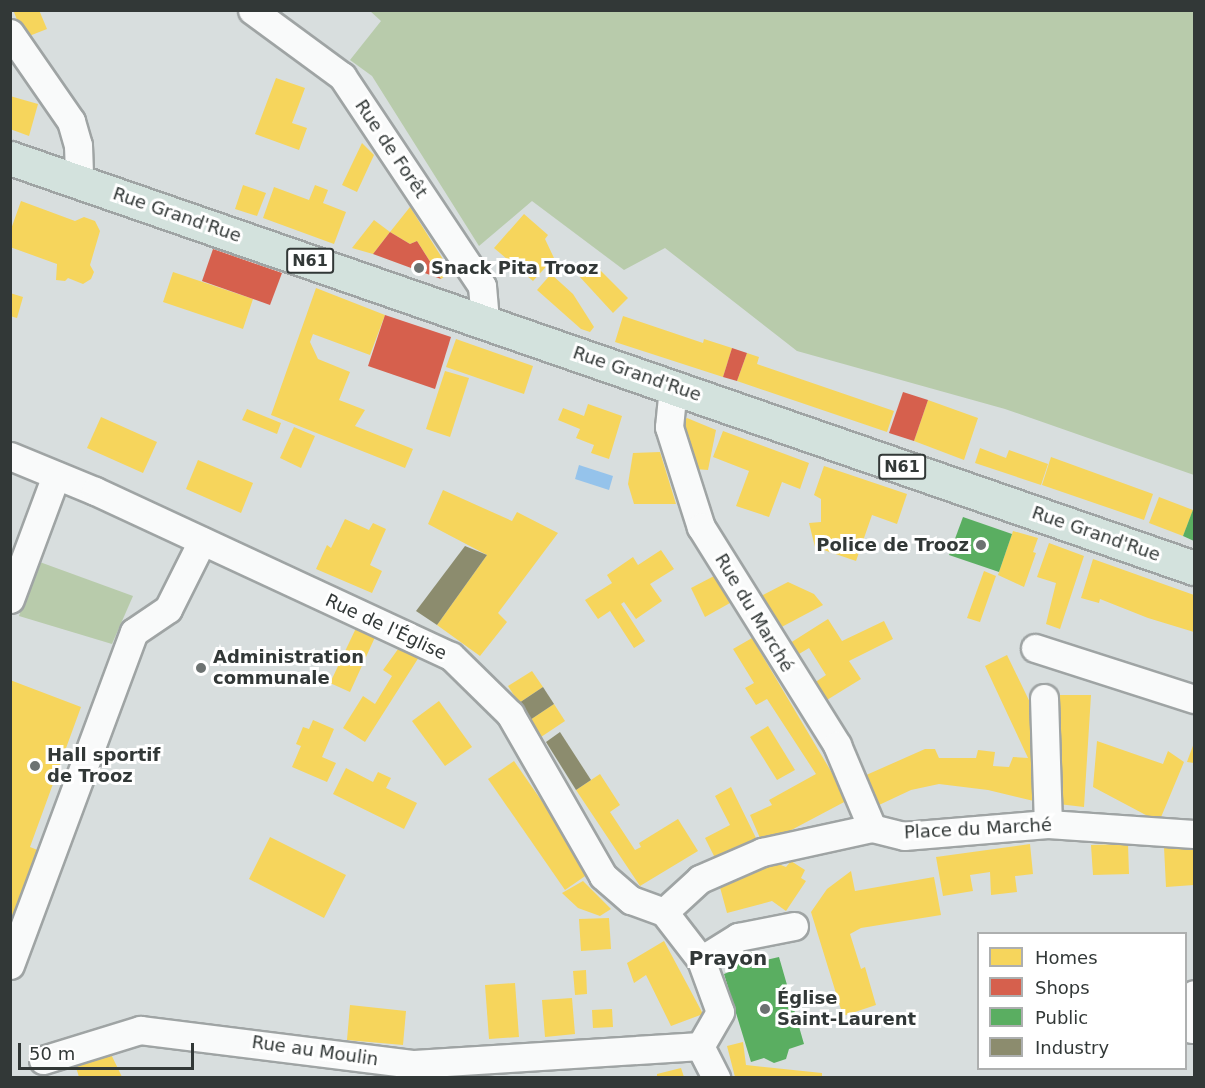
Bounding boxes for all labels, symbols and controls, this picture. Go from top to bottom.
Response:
street label: Rue de Forêt [350,96,432,202]
street label: Rue Grand'Rue [110,183,244,247]
road number: N61 [286,248,334,274]
place label: Snack Pita Trooz [431,257,599,279]
marker: Snack Pita Trooz [412,261,426,275]
street label: Rue Grand'Rue [570,342,704,406]
road number: N61 [878,454,926,480]
street label: Rue Grand'Rue [1029,502,1163,566]
place label: Police de Trooz [816,534,969,556]
marker: Police de Trooz [974,538,988,552]
street label: Rue du Marché [710,550,798,676]
street label: Rue de l'Église [322,589,450,665]
place label: Administration communale [213,647,364,690]
marker: Administration communale [194,661,208,675]
place label: Hall sportif de Trooz [47,745,160,788]
marker: Hall sportif de Trooz [28,759,42,773]
street label: Place du Marché [903,814,1053,844]
legend [977,932,1187,1070]
district label: Prayon [689,946,767,970]
text: Homes [1035,947,1098,968]
text: Shops [1035,977,1090,998]
place label: Église Saint-Laurent [777,988,916,1030]
marker: Église Saint-Laurent [758,1002,772,1016]
text: Public [1035,1007,1088,1028]
scale bar [21,1031,196,1069]
street label: Rue au Moulin [250,1031,380,1071]
text: Industry [1035,1037,1109,1058]
text: 50 m [29,1043,75,1064]

